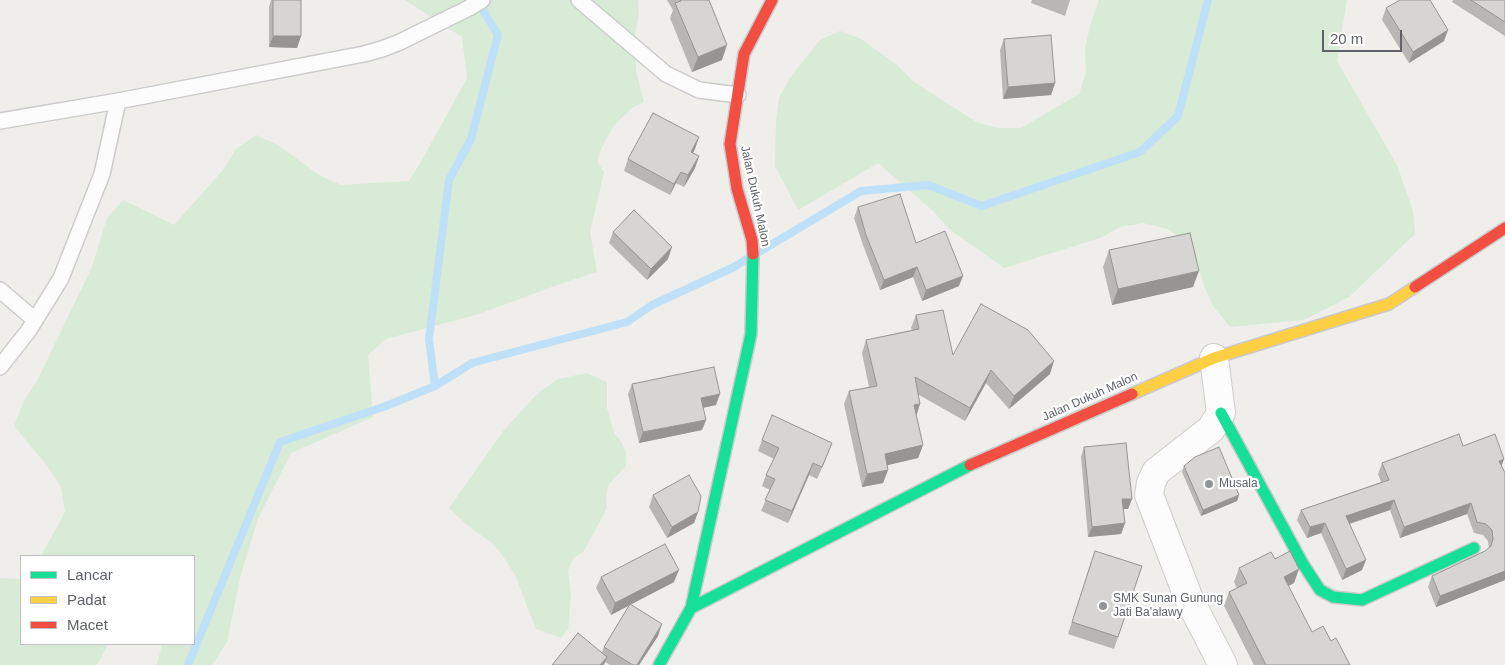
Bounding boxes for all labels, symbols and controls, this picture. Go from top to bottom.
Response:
scale bar [1325,20,1405,52]
text: 20 m [1330,30,1363,47]
street label: Jalan Dukuh Malon [737,144,773,248]
street label: Jalan Dukuh Malon [1040,370,1140,424]
place label: Musala [1219,477,1258,491]
marker: Musala [1203,478,1215,490]
legend [20,555,195,645]
text: Lancar [67,566,113,583]
text: Padat [67,591,106,608]
place label: SMK Sunan Gunung Jati Ba'alawy [1113,592,1223,620]
marker: SMK Sunan Gunung Jati Ba'alawy [1097,600,1109,612]
text: Macet [67,616,108,633]

